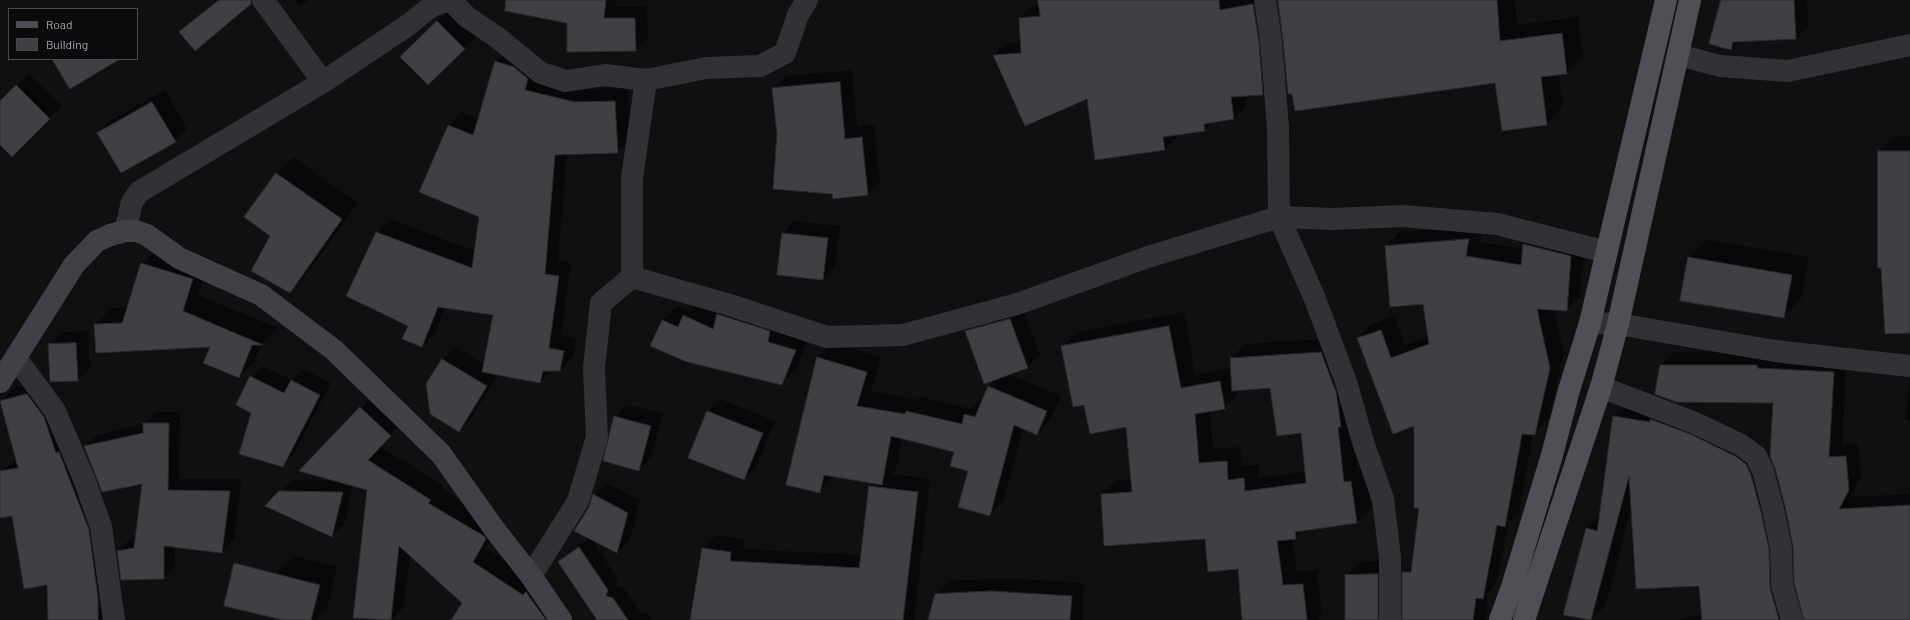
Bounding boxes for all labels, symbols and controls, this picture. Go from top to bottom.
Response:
legend [8,8,138,60]
text: Road [46,17,73,31]
text: Building [46,37,88,51]

